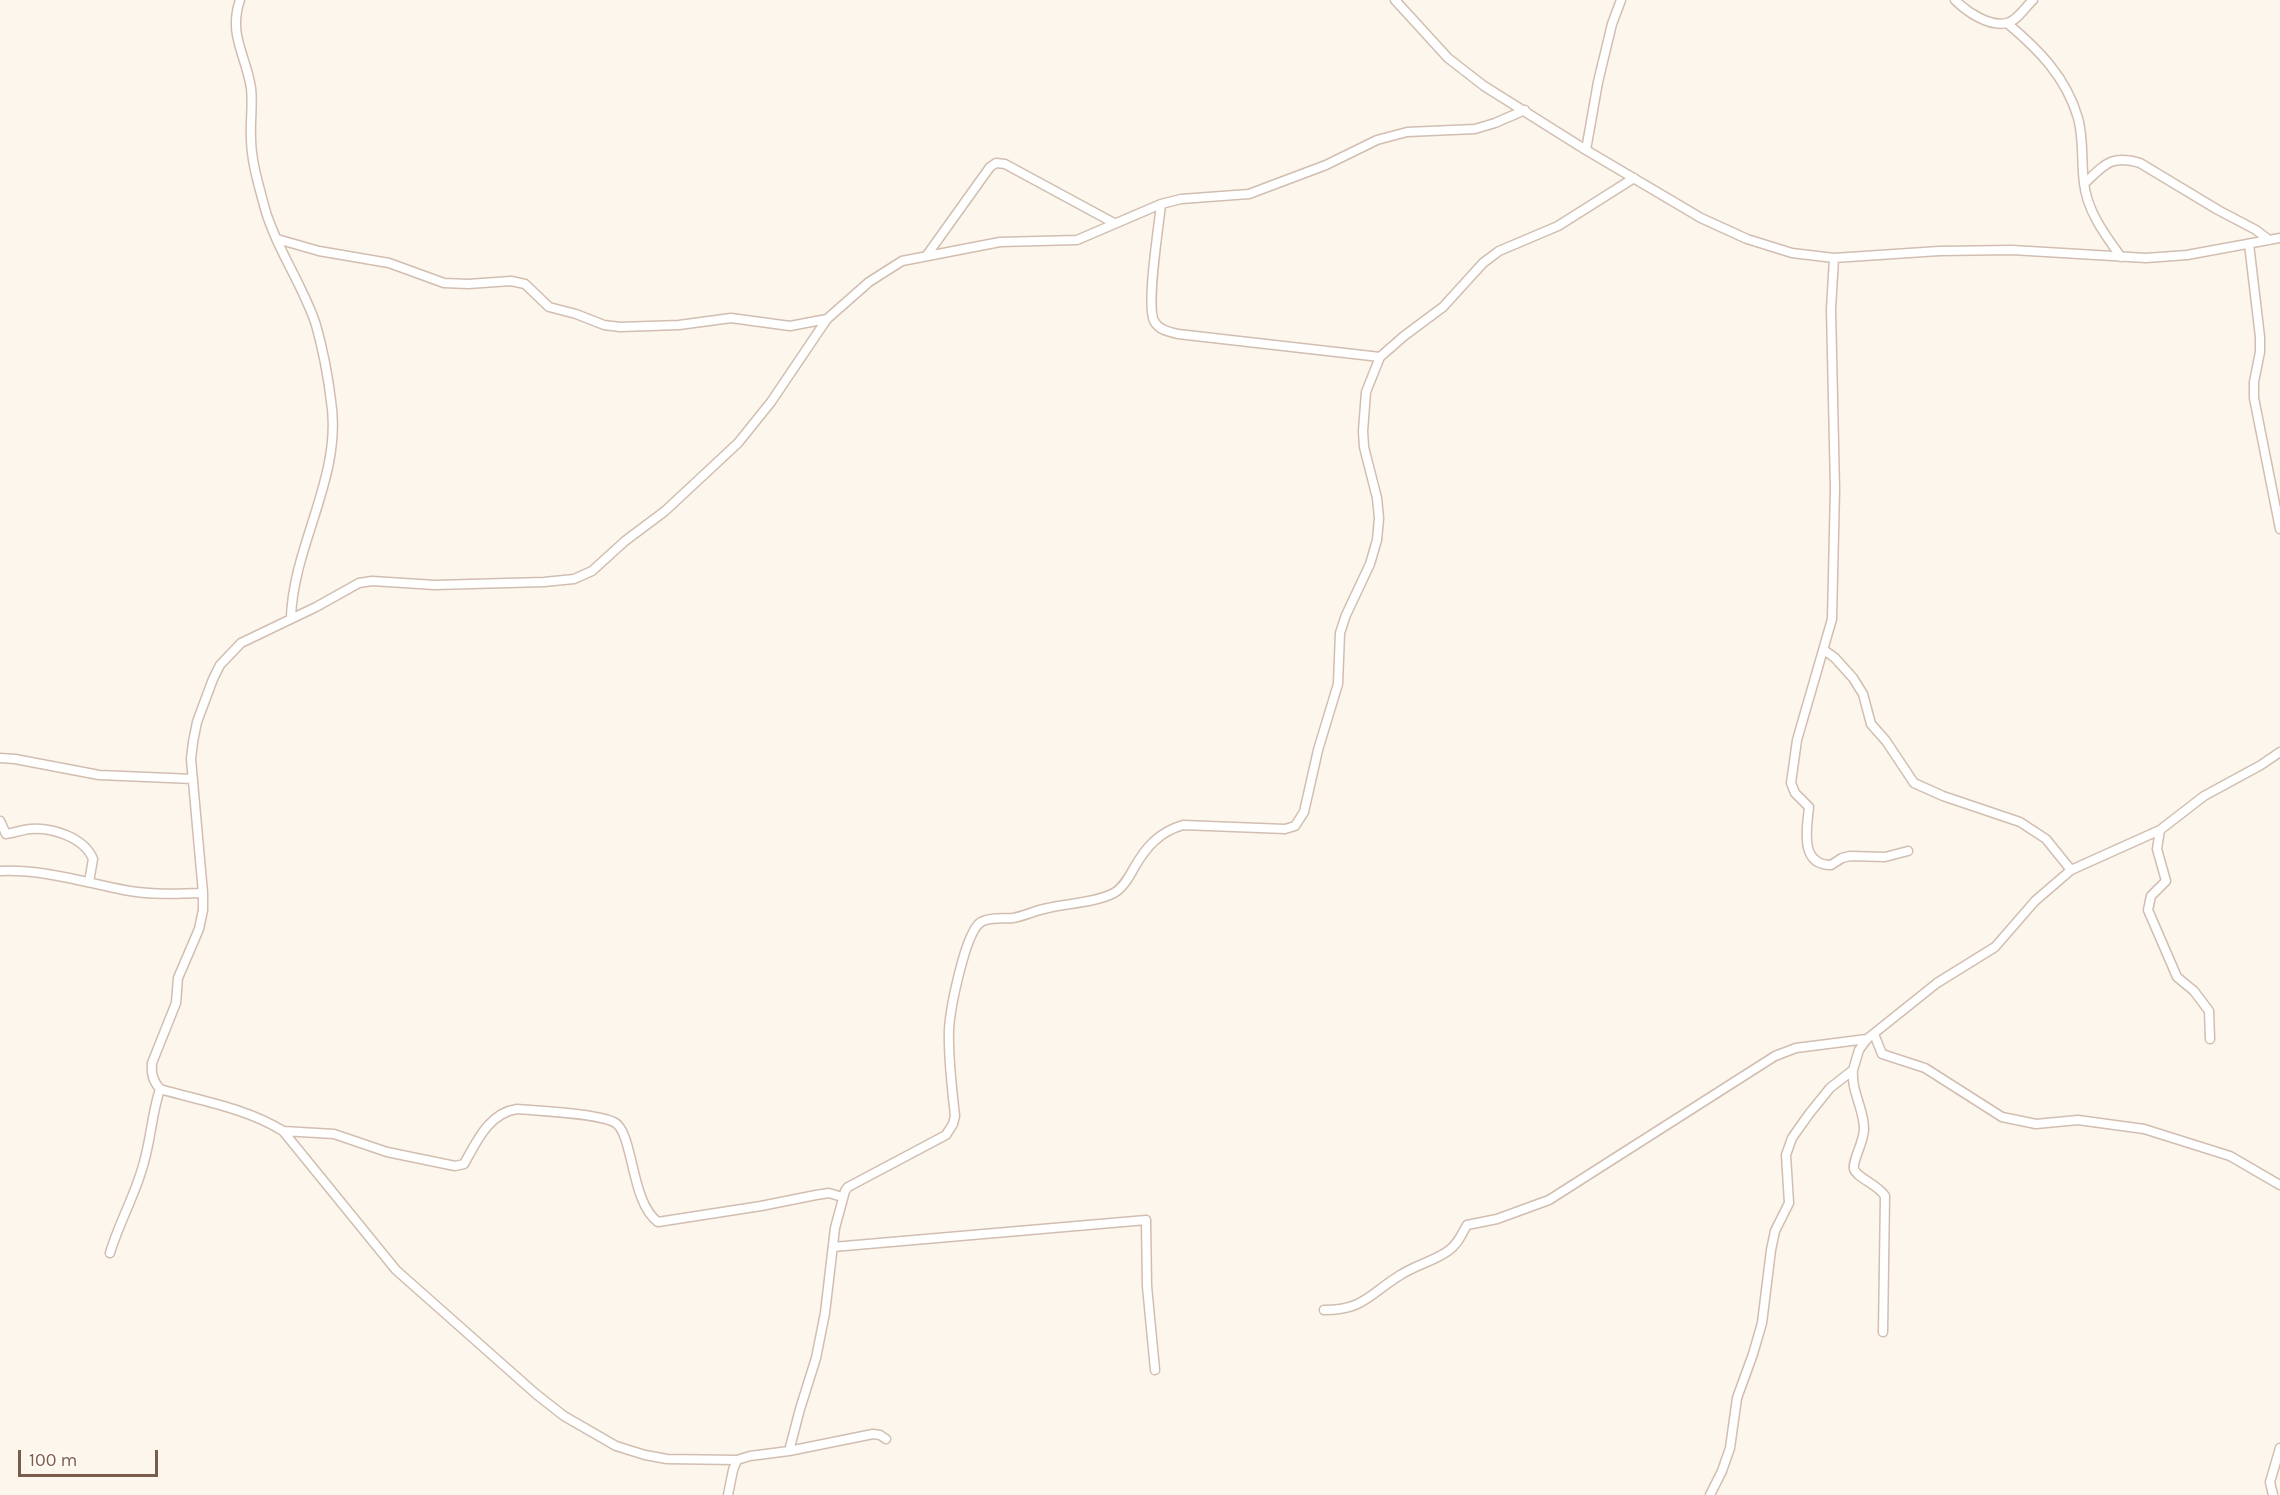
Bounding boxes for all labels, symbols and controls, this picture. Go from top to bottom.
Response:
scale bar [21,1438,160,1476]
text: 100 m [29,1449,77,1471]

